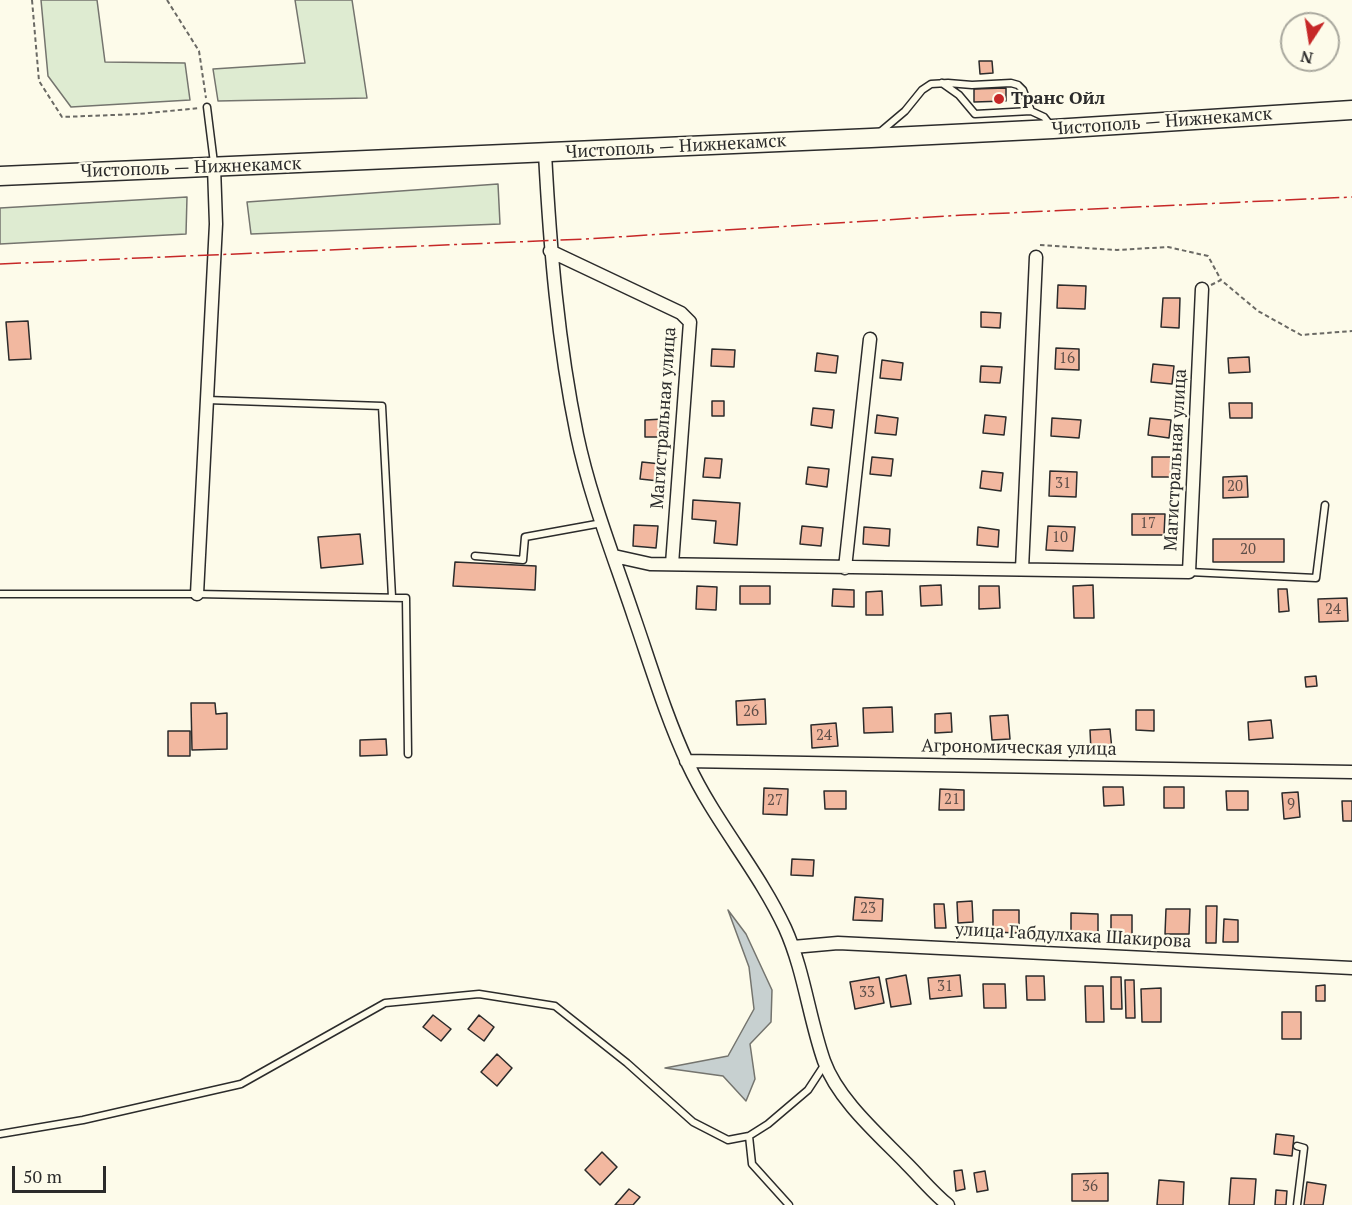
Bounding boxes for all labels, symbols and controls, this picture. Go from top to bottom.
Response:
north arrow [1280,12,1340,72]
text: N [1298,46,1315,70]
place label: Транс Ойл [1011,88,1105,110]
marker: Транс Ойл [992,92,1006,106]
street label: Чистополь — Нижнекамск [1051,104,1273,140]
street label: Чистополь — Нижнекамск [565,130,787,164]
street label: Чистополь — Нижнекамск [80,153,302,183]
street label: Магистральная улица [647,326,681,510]
house number: 16 [1059,350,1075,368]
street label: Магистральная улица [1160,368,1192,552]
house number: 31 [1055,475,1071,493]
house number: 20 [1227,478,1243,496]
house number: 17 [1140,515,1156,533]
house number: 10 [1052,529,1068,547]
house number: 20 [1240,541,1256,559]
house number: 24 [1325,601,1341,619]
house number: 26 [743,703,759,721]
house number: 24 [816,727,832,745]
street label: Агрономическая улица [921,735,1117,761]
house number: 21 [944,791,960,809]
house number: 27 [767,792,783,810]
house number: 9 [1287,796,1295,814]
house number: 23 [860,900,876,918]
street label: улица Габдулхака Шакирова [954,919,1192,953]
house number: 31 [937,978,953,996]
house number: 33 [859,984,875,1002]
scale bar [15,1154,110,1192]
text: 50 m [23,1164,62,1188]
house number: 36 [1082,1178,1098,1196]

